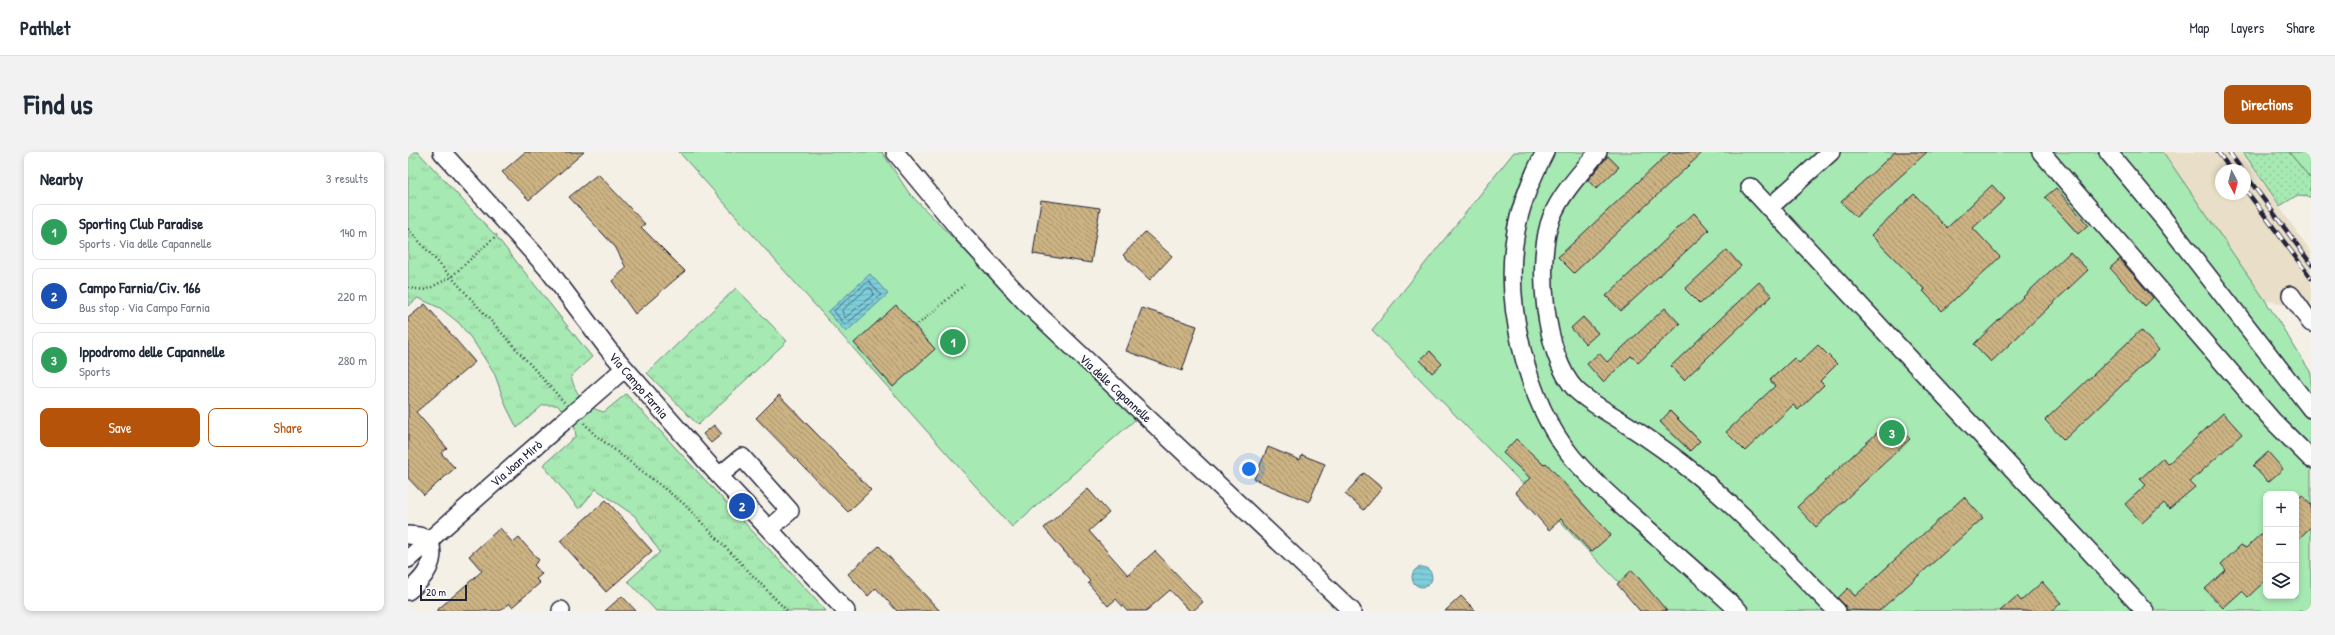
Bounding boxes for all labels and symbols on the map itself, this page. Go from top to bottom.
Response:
north arrow [2215,164,2251,200]
pin: 1 [940,327,966,357]
street label: Via Campo Farnia [605,348,673,422]
street label: Via delle Capannelle [1076,350,1156,426]
pin: 3 [1879,418,1905,448]
street label: Via Joan Mirò [486,435,546,491]
your location [1239,459,1259,479]
pin: 2 [729,491,755,521]
scale bar [420,583,467,602]

